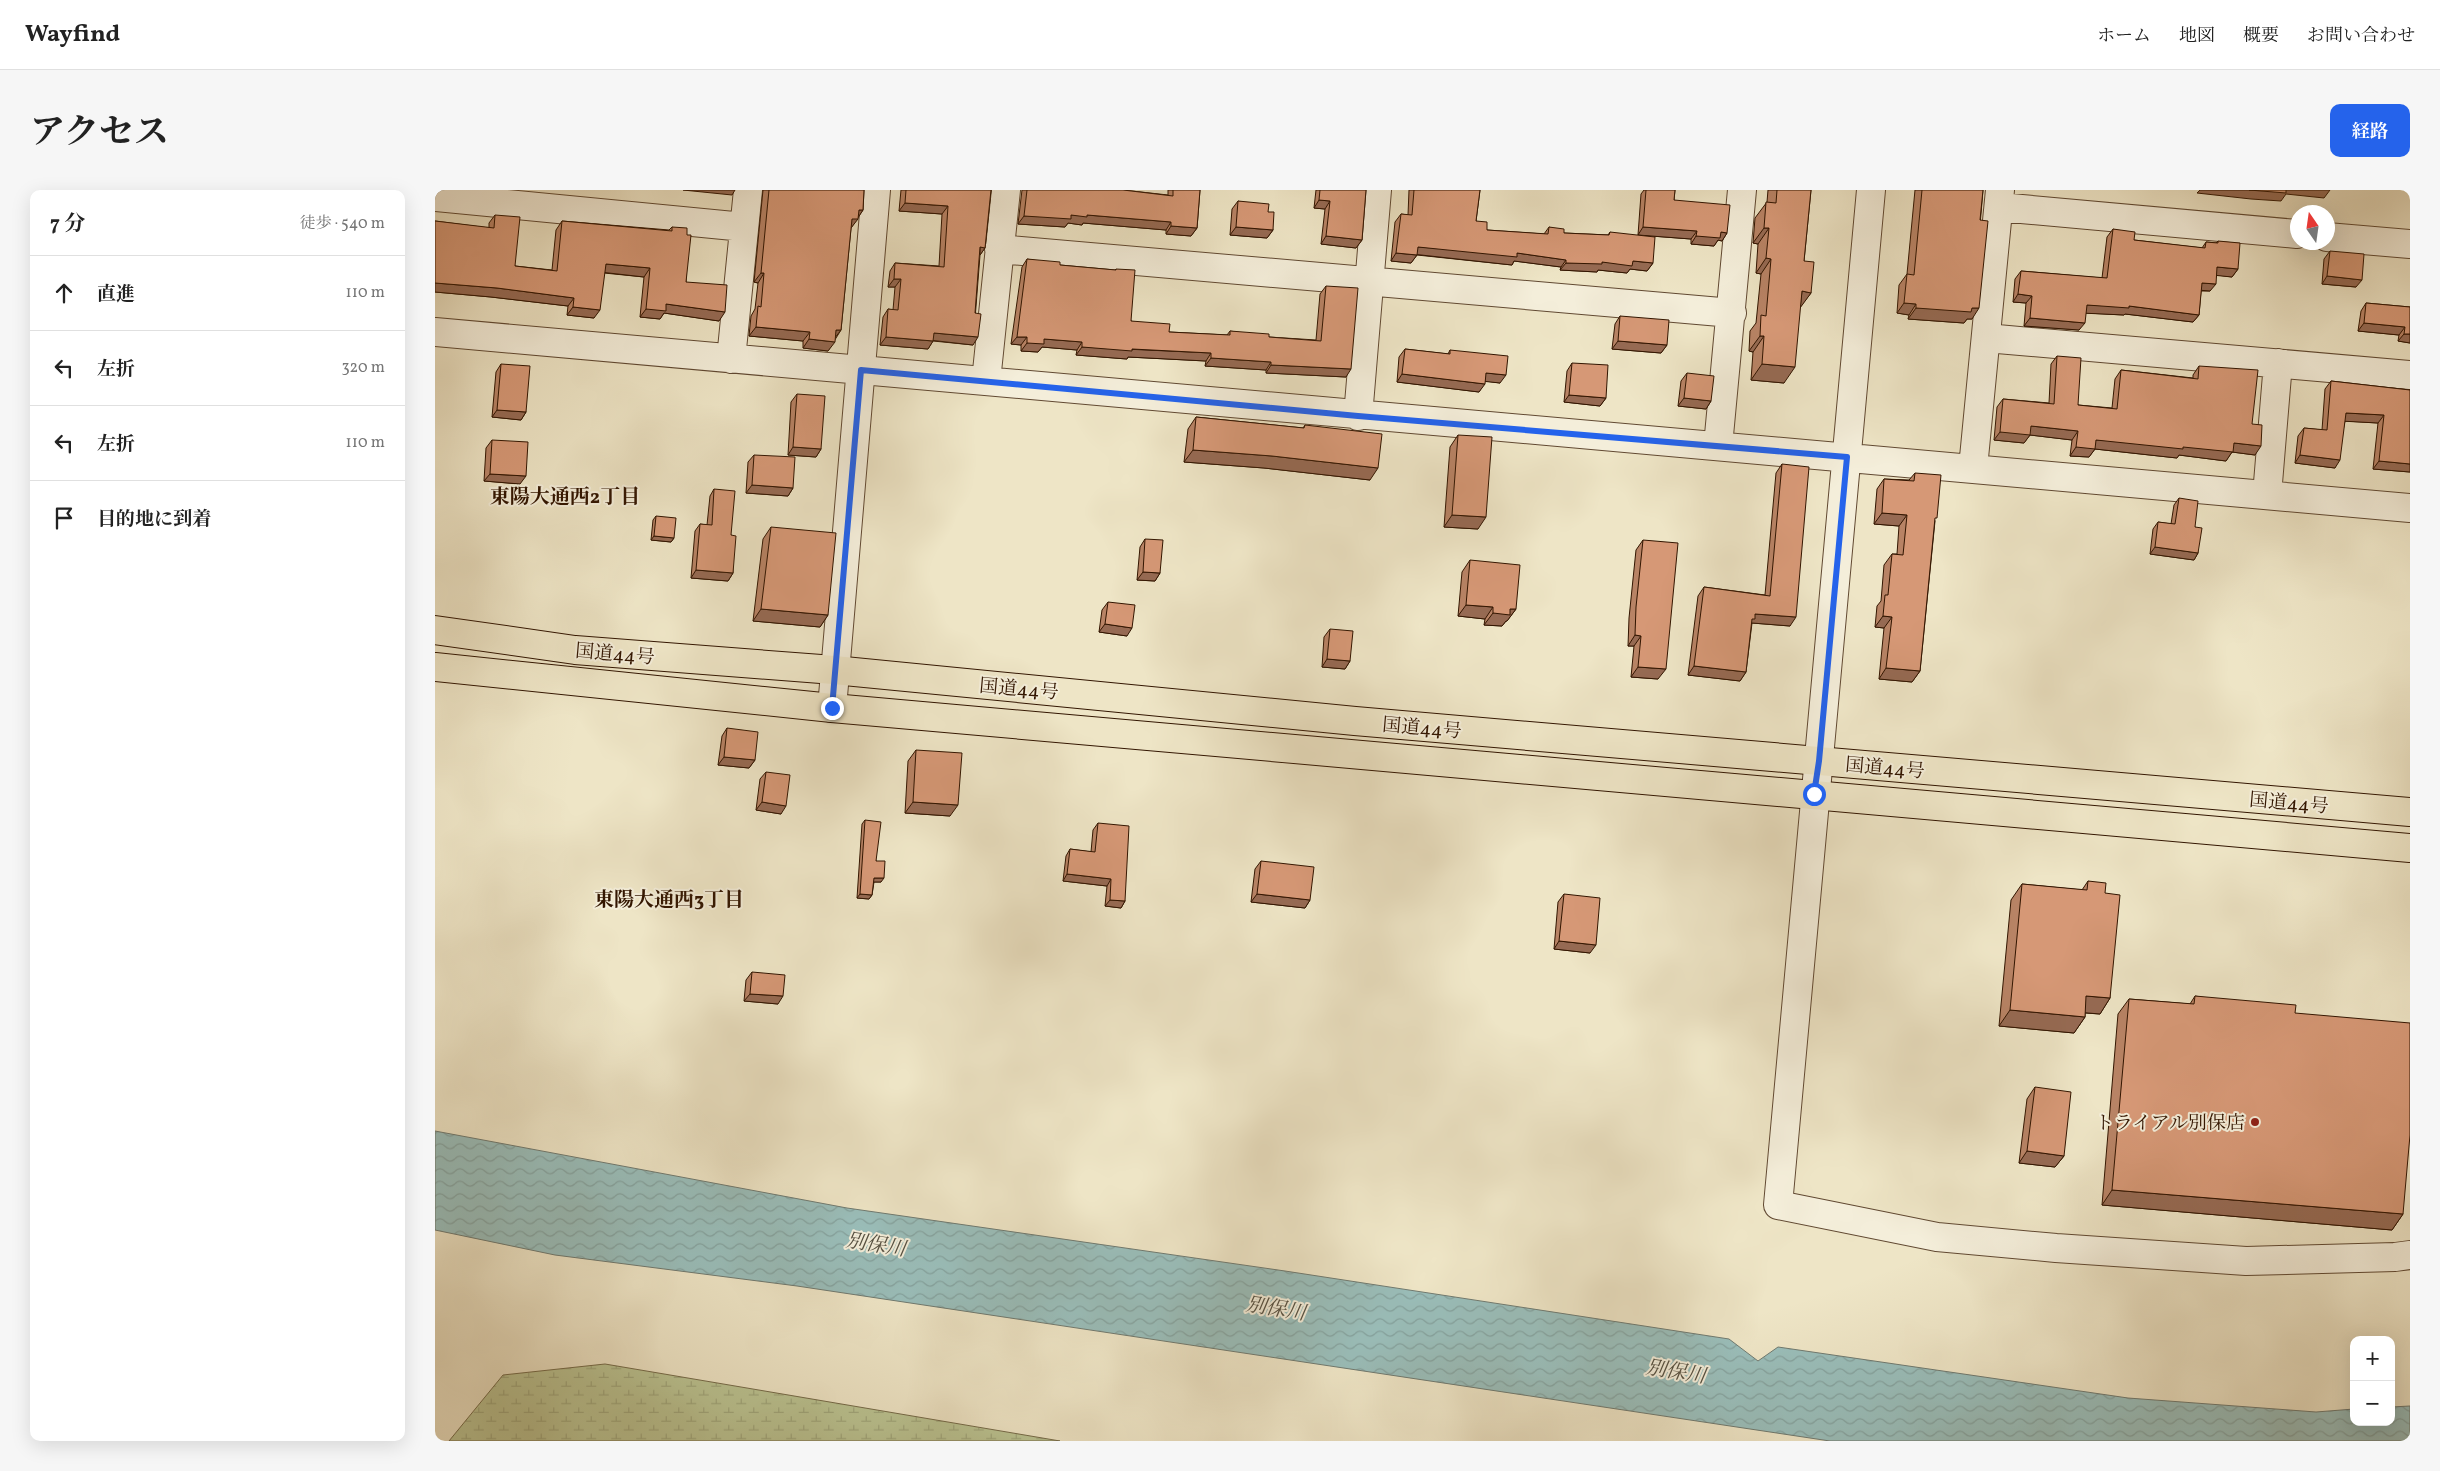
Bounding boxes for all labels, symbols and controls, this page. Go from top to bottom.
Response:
text: Wayfind [25,18,120,52]
text: ホーム [2097,24,2151,49]
text: 地図 [2179,24,2215,49]
text: 概要 [2243,24,2279,49]
text: お問い合わせ [2307,24,2415,49]
button: 経路 [2330,104,2410,157]
text: アクセス [30,110,169,158]
north arrow [2290,205,2335,250]
text: 7 分 [50,210,85,239]
text: 徒歩 · 540 m [300,213,385,235]
icon: ahead [50,279,78,307]
text: 直進 [97,282,135,308]
text: 110 m [346,282,385,304]
icon: left [50,354,78,382]
text: 左折 [97,357,135,383]
text: 320 m [341,357,385,379]
icon: left [50,429,78,457]
text: 左折 [97,432,135,458]
text: 110 m [346,432,385,454]
district label: 東陽大通西2丁目 [490,484,640,512]
icon: arrive [50,504,78,532]
text: 目的地に到着 [97,507,211,533]
street label: 国道44号 [574,639,656,671]
street label: 国道44号 [978,674,1060,706]
route end [821,697,844,720]
street label: 国道44号 [1381,713,1463,745]
street label: 国道44号 [1844,753,1926,785]
route start [1803,783,1826,806]
street label: 国道44号 [2248,788,2330,820]
district label: 東陽大通西3丁目 [594,887,744,915]
place label: トライアル別保店 [2095,1111,2245,1137]
marker: トライアル別保店 [2249,1116,2261,1128]
water label: 別保川 [844,1227,909,1265]
water label: 別保川 [1244,1291,1309,1329]
map controls [2350,1336,2395,1426]
button: + [2350,1336,2395,1381]
water label: 別保川 [1644,1354,1709,1392]
button: − [2350,1381,2395,1426]

